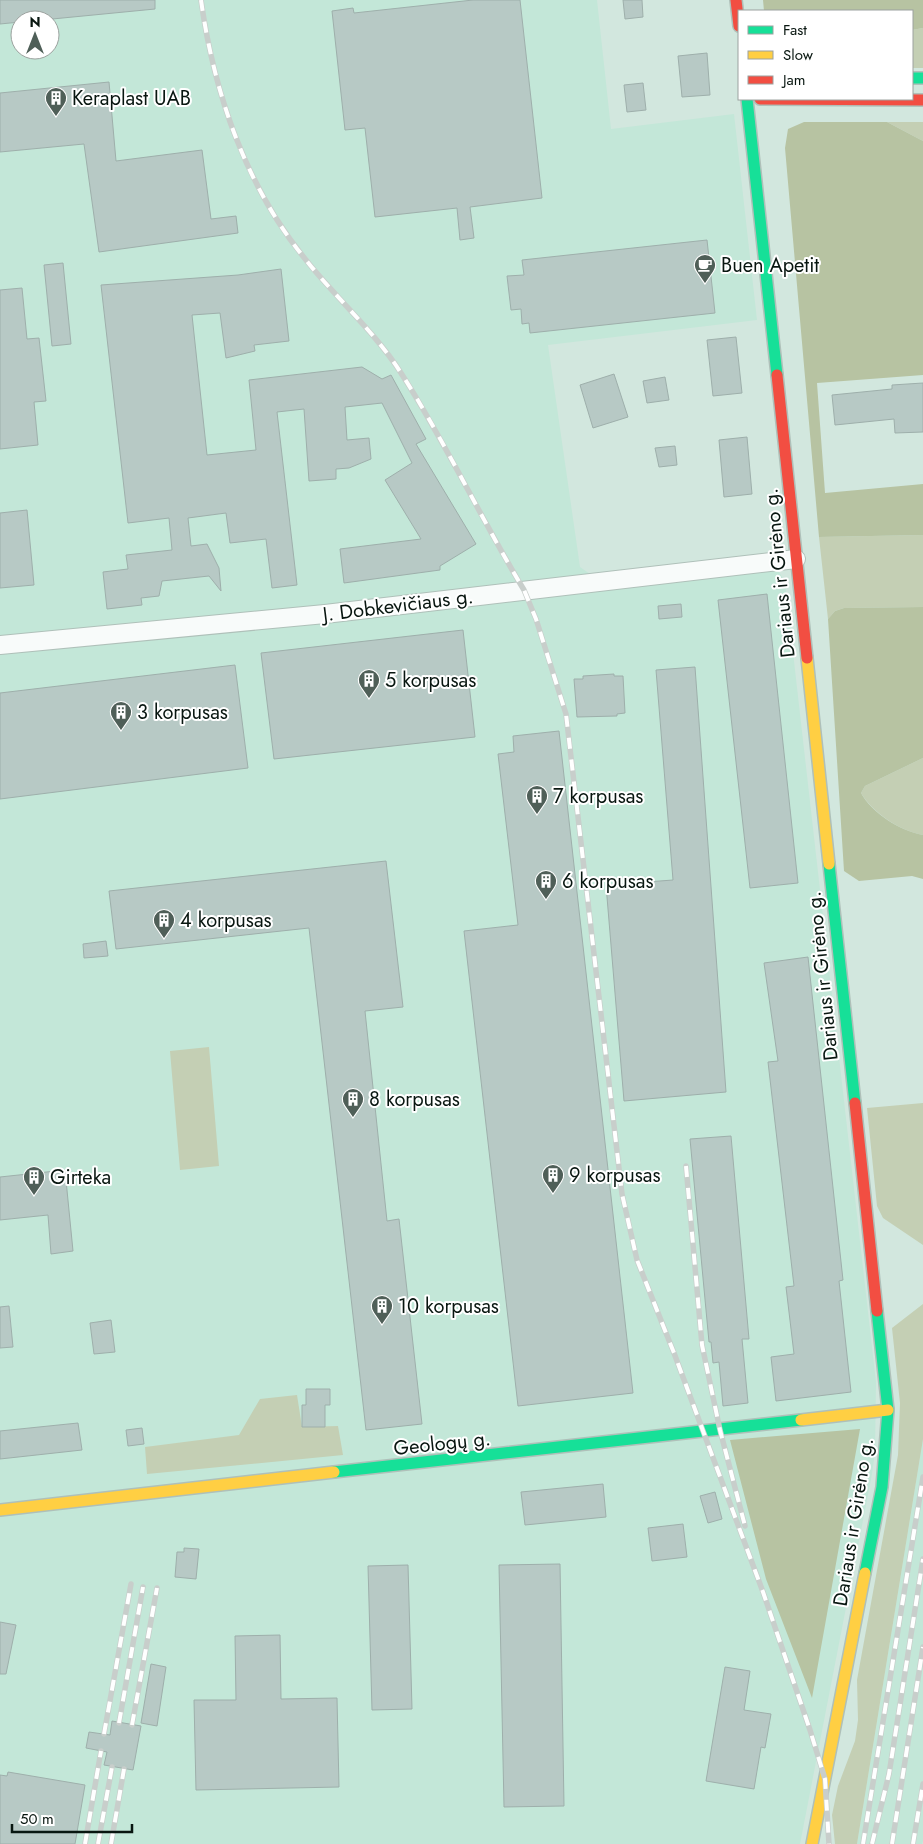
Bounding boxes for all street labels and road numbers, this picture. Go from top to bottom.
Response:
street label: Dariaus ir Girėno g. [756,487,803,659]
street label: J. Dobkevičiaus g. [318,582,475,629]
street label: Dariaus ir Girėno g. [799,890,846,1062]
street label: Geologų g. [392,1424,492,1463]
street label: Dariaus ir Girėno g. [826,1436,881,1608]

